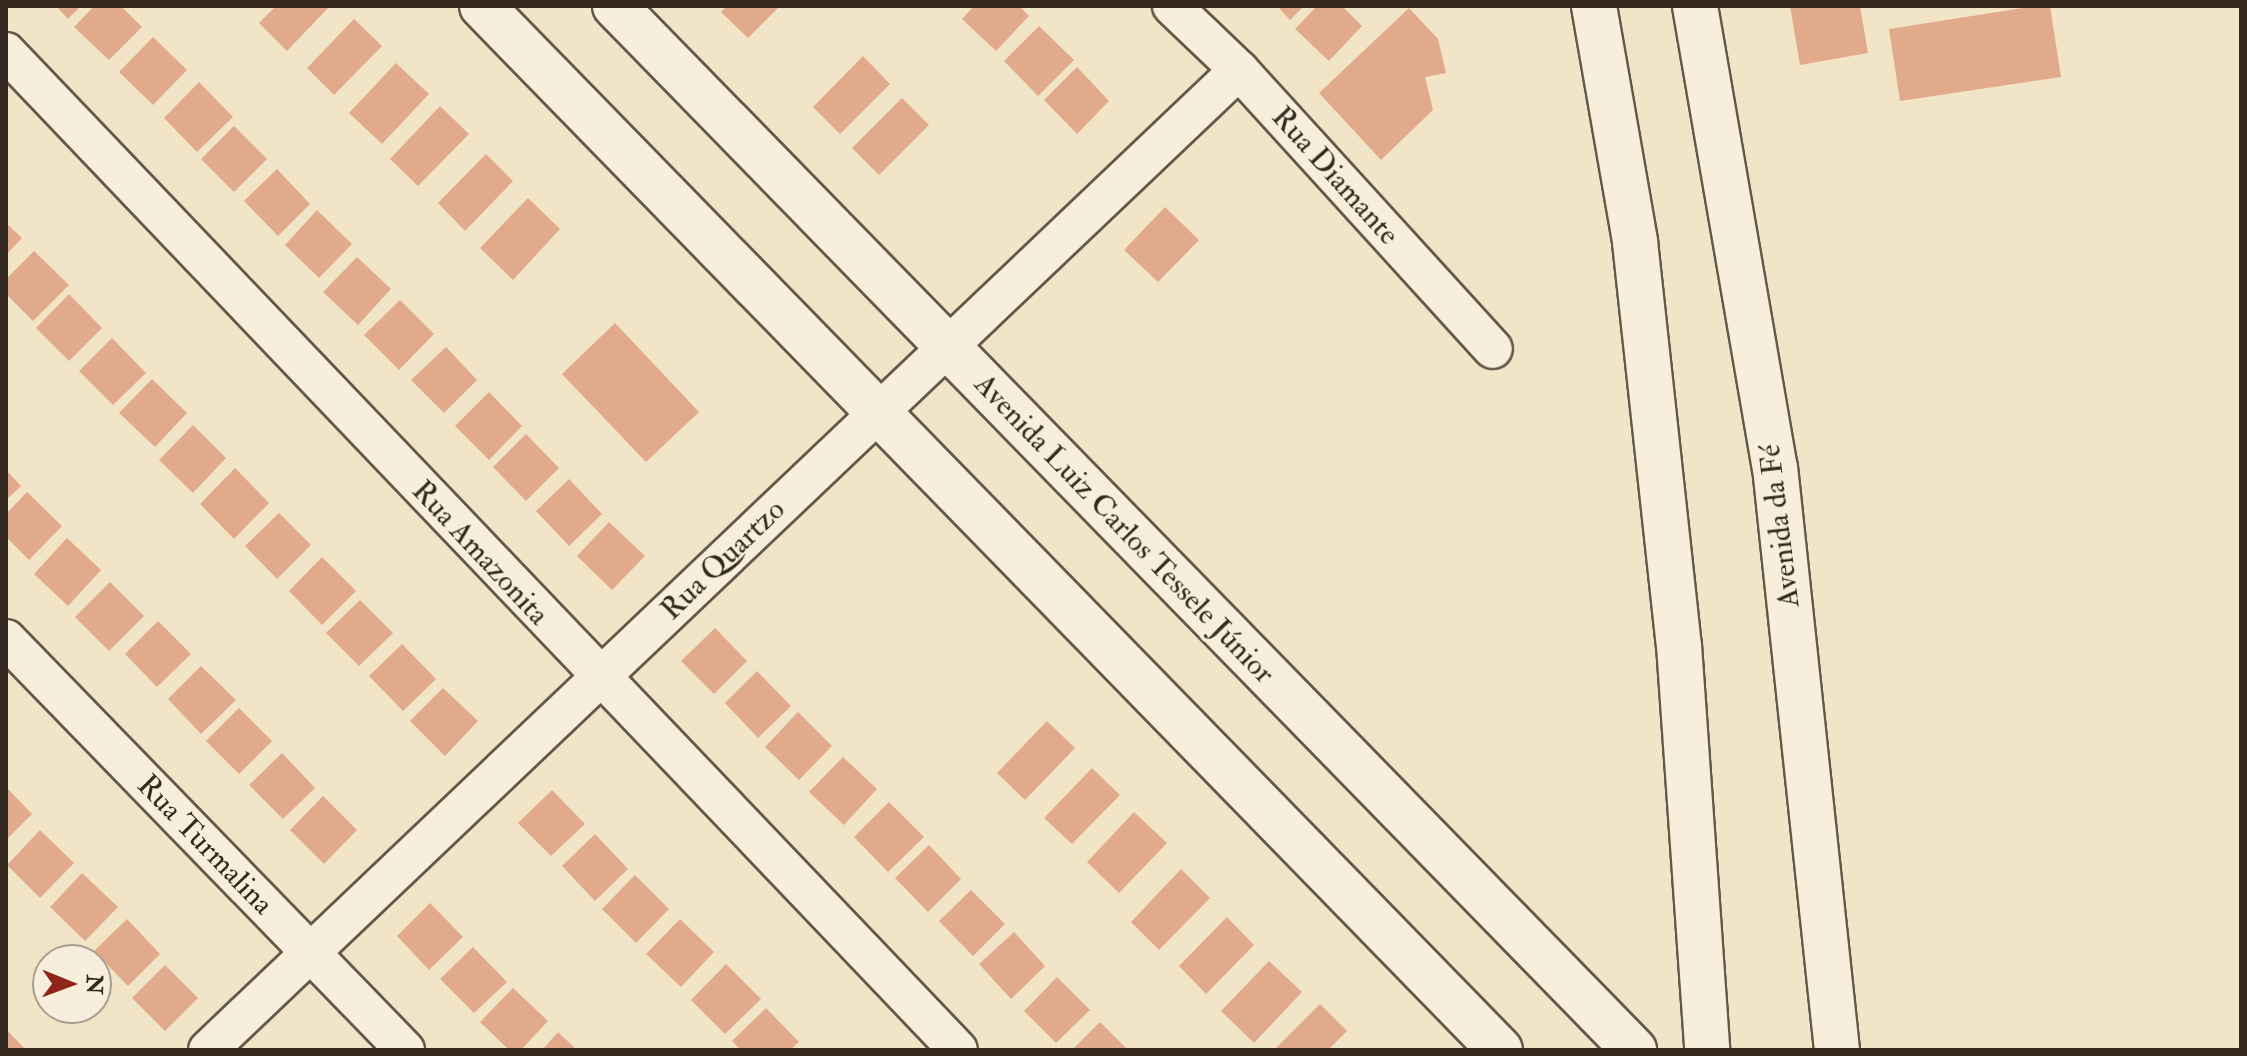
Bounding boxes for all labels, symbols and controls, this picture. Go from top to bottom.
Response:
street label: Rua Diamante [1264,100,1406,252]
street label: Avenida Luiz Carlos Tessele Júnior [966,367,1282,691]
street label: Avenida da Fé [1752,442,1808,610]
street label: Rua Amazonita [404,473,556,633]
street label: Rua Quartzo [654,492,792,628]
street label: Rua Turmalina [129,768,281,922]
north arrow [32,944,112,1024]
text: N [80,974,108,994]

